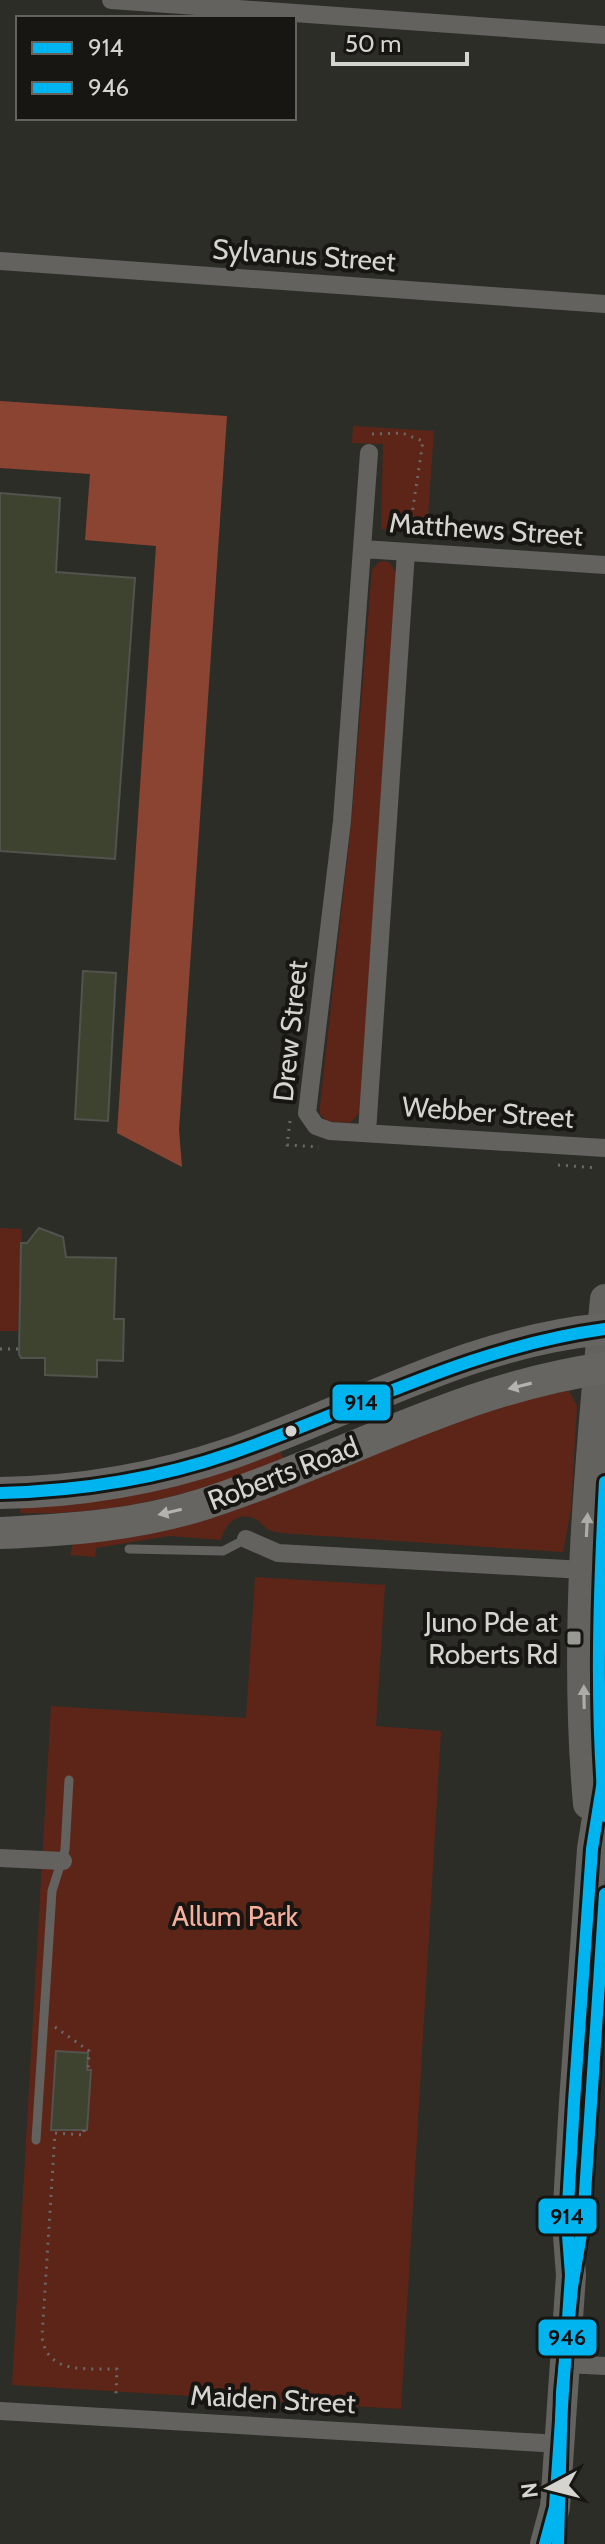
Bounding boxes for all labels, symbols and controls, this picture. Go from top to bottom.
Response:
legend [16,16,296,120]
scale bar [333,16,467,66]
text: 50 m [345,29,401,58]
text: 914 [88,33,123,62]
text: 946 [88,73,129,102]
street label: Sylvanus Street [211,232,397,278]
street label: Matthews Street [388,505,584,553]
street label: Drew Street [266,959,314,1103]
street label: Webber Street [401,1089,575,1135]
one-way arrow [507,1380,532,1392]
line badge: 914 [331,1383,392,1422]
text: 914 [344,1389,378,1416]
unlabelled marker [283,1423,299,1439]
street label: Roberts Road [203,1429,363,1517]
one-way arrow [158,1506,183,1519]
one-way arrow [580,1512,593,1537]
place label: Juno Pde at Roberts Rd [424,1605,558,1671]
marker: Juno Pde at Roberts Rd [565,1629,583,1647]
one-way arrow [577,1684,590,1709]
park label: Allum Park [172,1899,299,1933]
line badge: 914 [537,2197,598,2235]
text: 914 [550,2203,584,2230]
line badge: 946 [537,2318,598,2357]
text: 946 [548,2324,586,2351]
street label: Maiden Street [189,2378,357,2420]
north arrow [509,2448,589,2528]
text: N [515,2481,544,2500]

